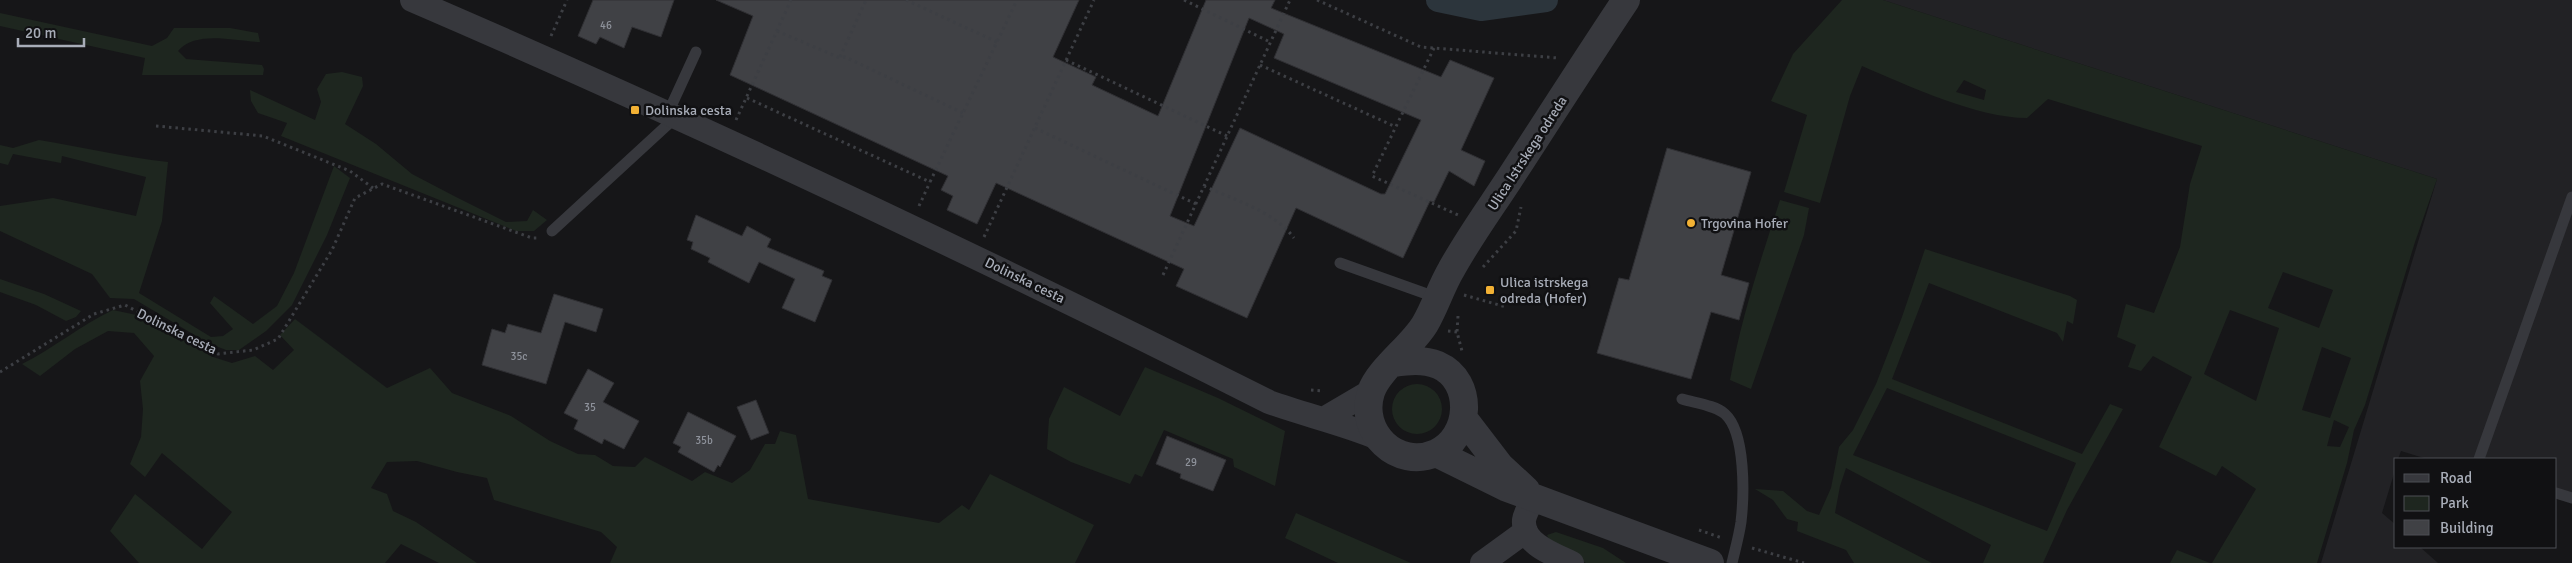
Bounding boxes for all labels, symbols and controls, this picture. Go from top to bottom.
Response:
scale bar [18,15,84,47]
house number: 46 [600,19,612,32]
text: 20 m [25,24,56,42]
street label: Ulica Istrskega odreda [1484,93,1571,214]
place label: Dolinska cesta [645,102,732,119]
marker: Dolinska cesta [629,104,641,116]
place label: Trgovina Hofer [1701,215,1789,232]
marker: Trgovina Hofer [1685,217,1697,229]
street label: Dolinska cesta [982,254,1068,307]
place label: Ulica istrskega odreda (Hofer) [1500,274,1588,307]
marker: Ulica istrskega odreda (Hofer) [1484,284,1496,296]
street label: Dolinska cesta [134,305,220,358]
house number: 35c [510,350,528,363]
house number: 35 [584,401,596,414]
house number: 35b [695,434,713,447]
house number: 29 [1185,456,1197,469]
legend [2394,458,2557,548]
text: Road [2440,469,2472,487]
text: Park [2440,494,2469,512]
text: Building [2440,519,2494,537]

